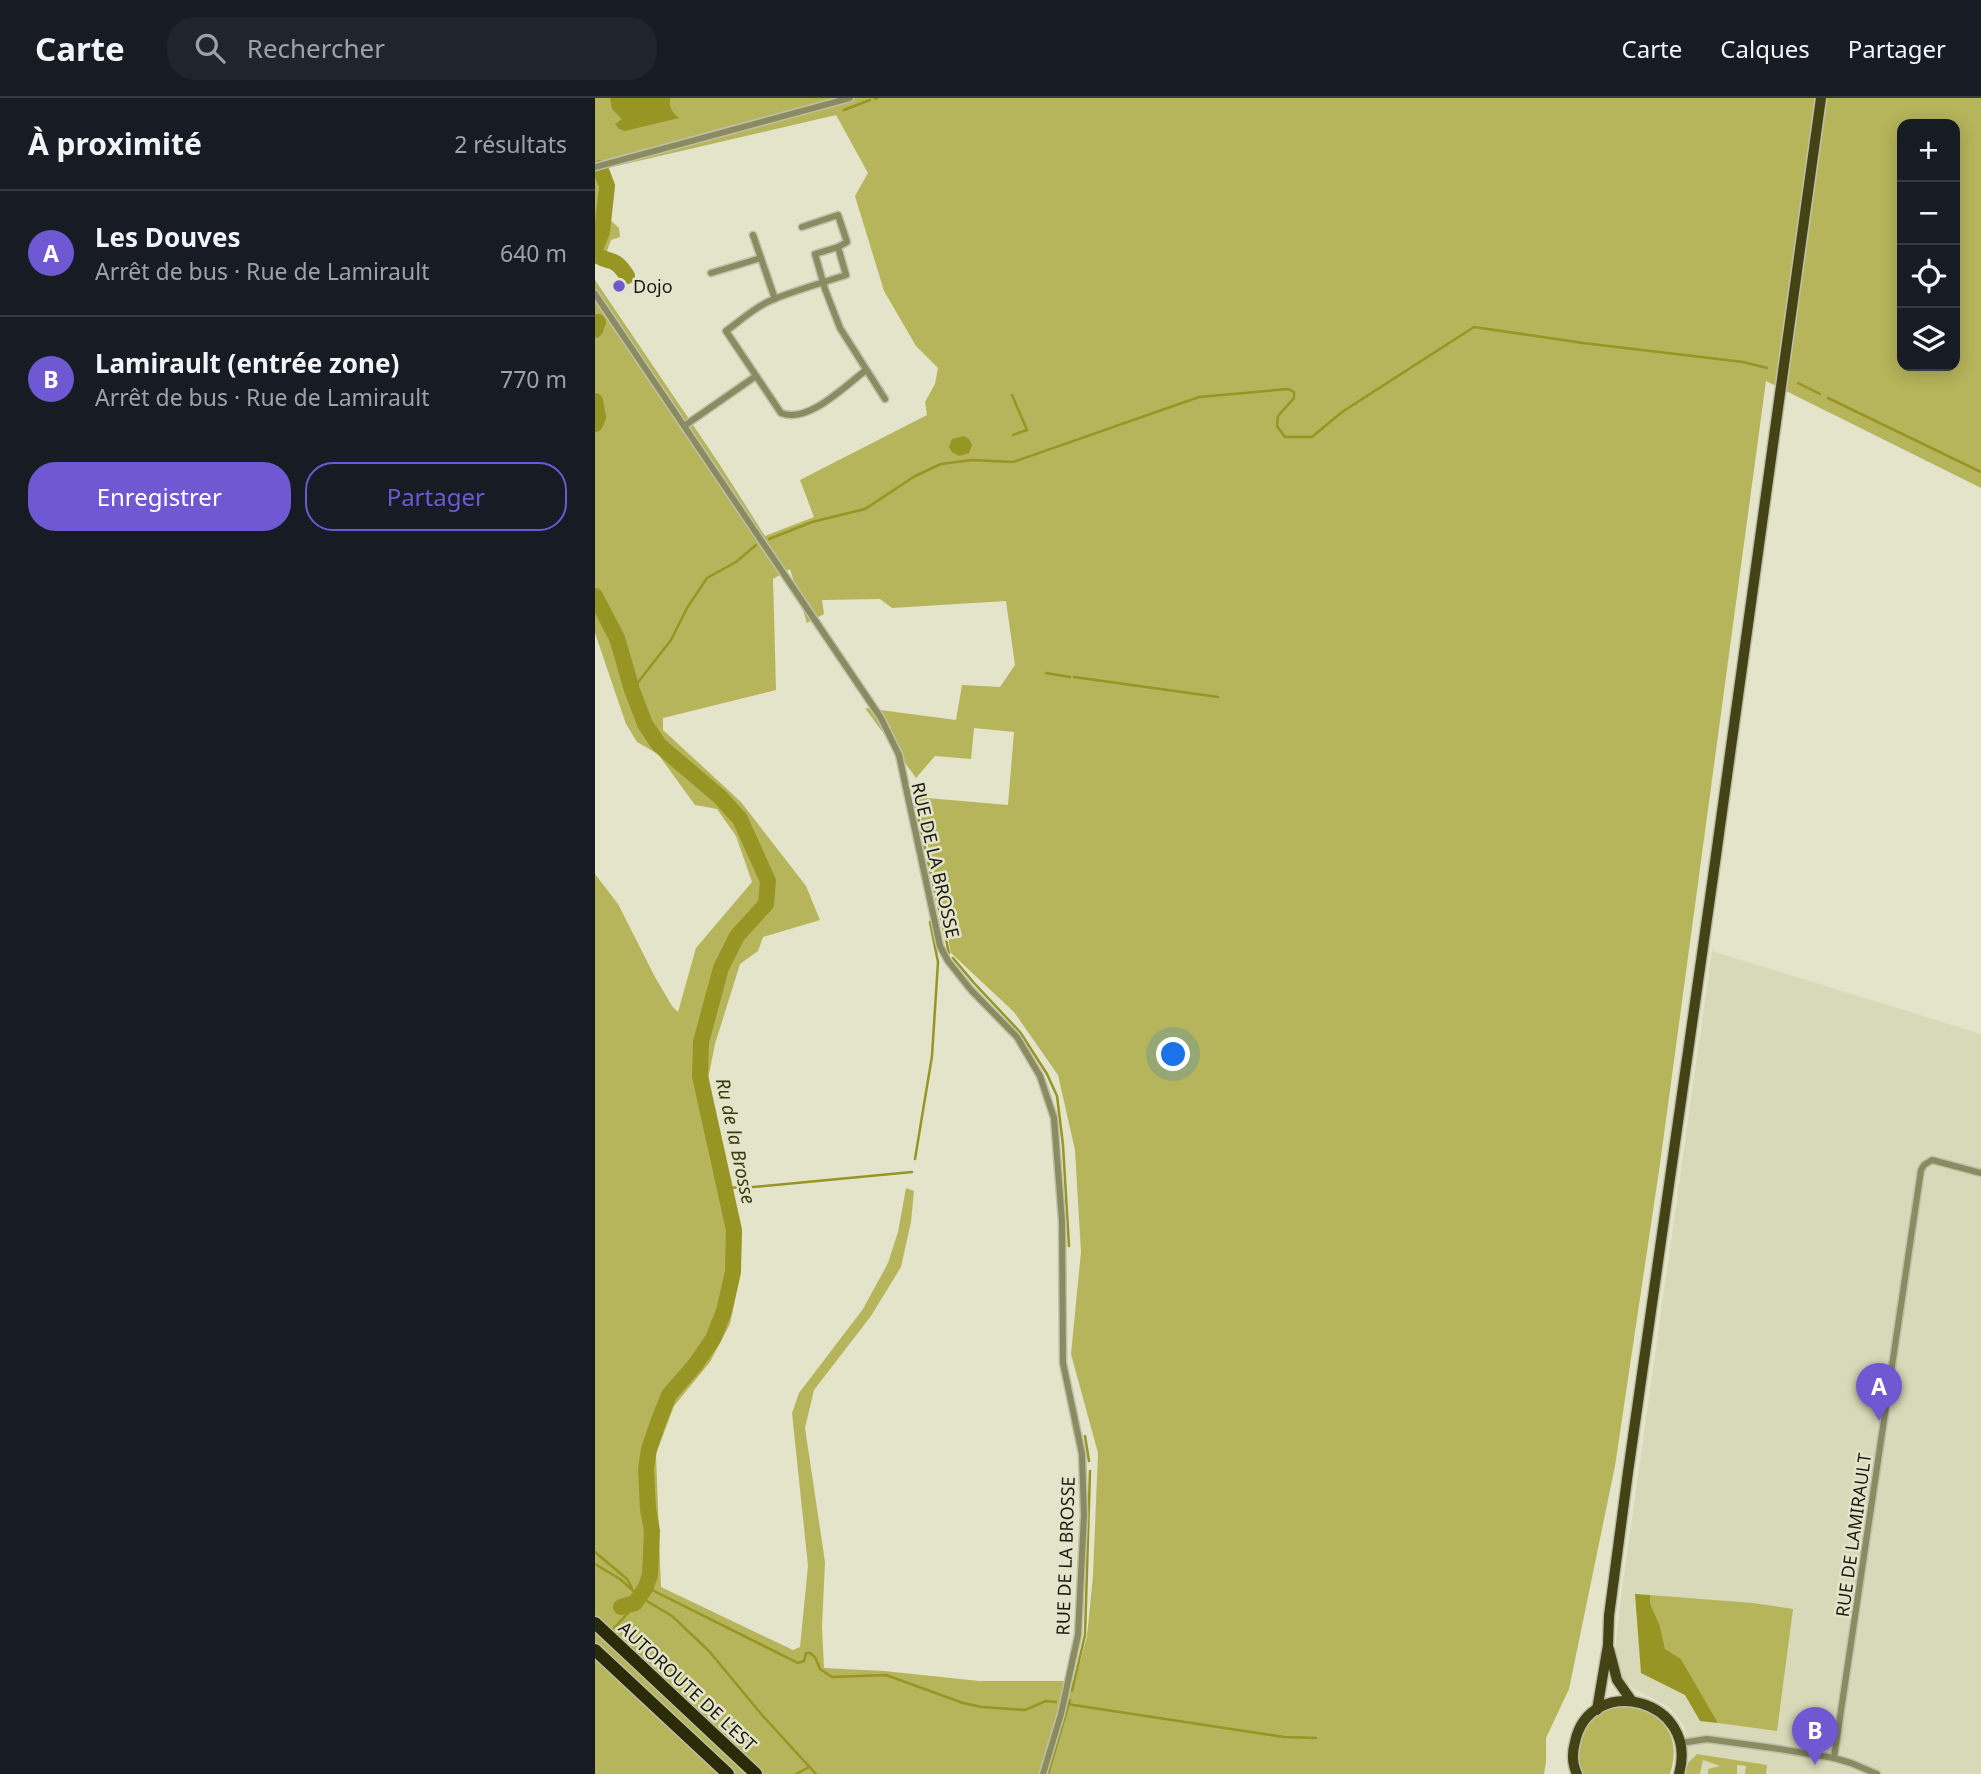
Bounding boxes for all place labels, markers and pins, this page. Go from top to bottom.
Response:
place label: Dojo [633,274,673,298]
marker: Dojo [611,278,627,294]
pin: A [1856,1363,1902,1421]
pin: B [1792,1707,1838,1765]

